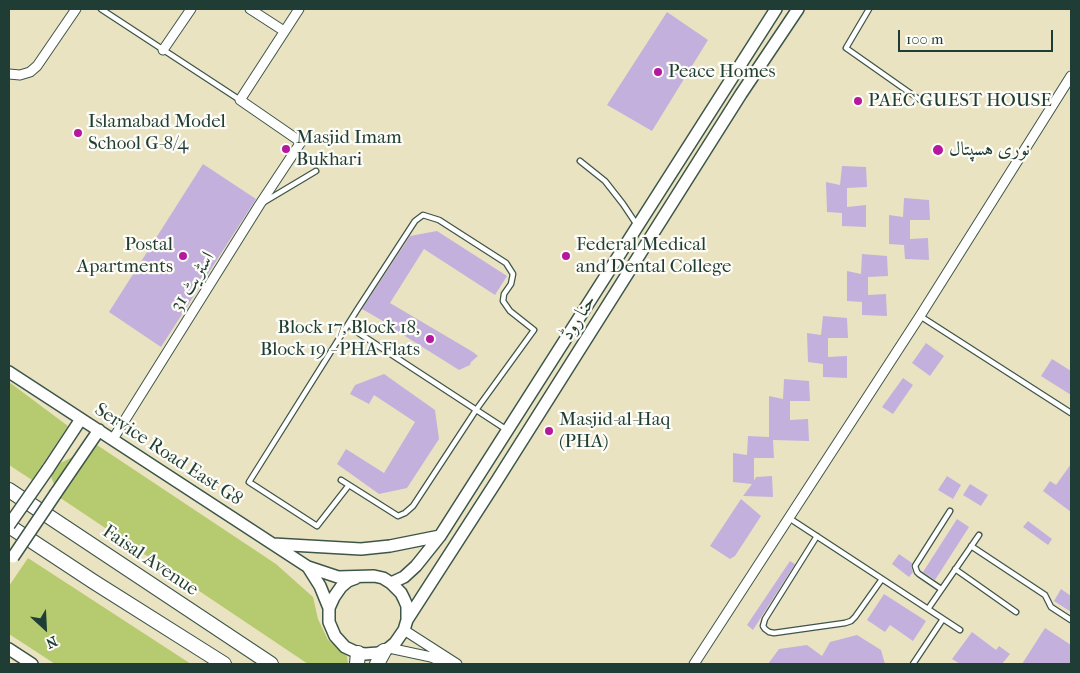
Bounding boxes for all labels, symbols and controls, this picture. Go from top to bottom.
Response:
scale bar [900,20,1055,52]
text: 100 m [906,30,944,48]
place label: Peace Homes [668,61,776,83]
marker: Peace Homes [652,66,664,78]
place label: PAEC GUEST HOUSE [868,90,1052,112]
marker: PAEC GUEST HOUSE [852,95,864,107]
place label: Islamabad Model School G-8/4 [88,111,226,155]
marker: Islamabad Model School G-8/4 [72,127,84,139]
place label: Masjid Imam Bukhari [296,127,402,171]
place label: نوری ہسپتال [949,139,1030,161]
marker: Masjid Imam Bukhari [280,143,292,155]
marker: نوری ہسپتال [931,143,945,157]
place label: Postal Apartments [77,234,173,278]
place label: Federal Medical and Dental College [576,234,731,278]
street label: اسٹریٹ 31 [166,248,220,316]
marker: Postal Apartments [177,250,189,262]
marker: Federal Medical and Dental College [560,250,572,262]
street label: حنا روڈ [556,291,602,345]
place label: Block 17, Block 18, Block 19 - PHA Flats [260,317,420,361]
marker: Block 17, Block 18, Block 19 - PHA Flats [424,333,436,345]
street label: Service Road East G8 [90,399,246,511]
place label: Masjid-al-Haq (PHA) [559,409,670,453]
marker: Masjid-al-Haq (PHA) [543,425,555,437]
street label: Faisal Avenue [98,521,202,601]
north arrow [20,603,70,653]
text: N [43,632,60,652]

